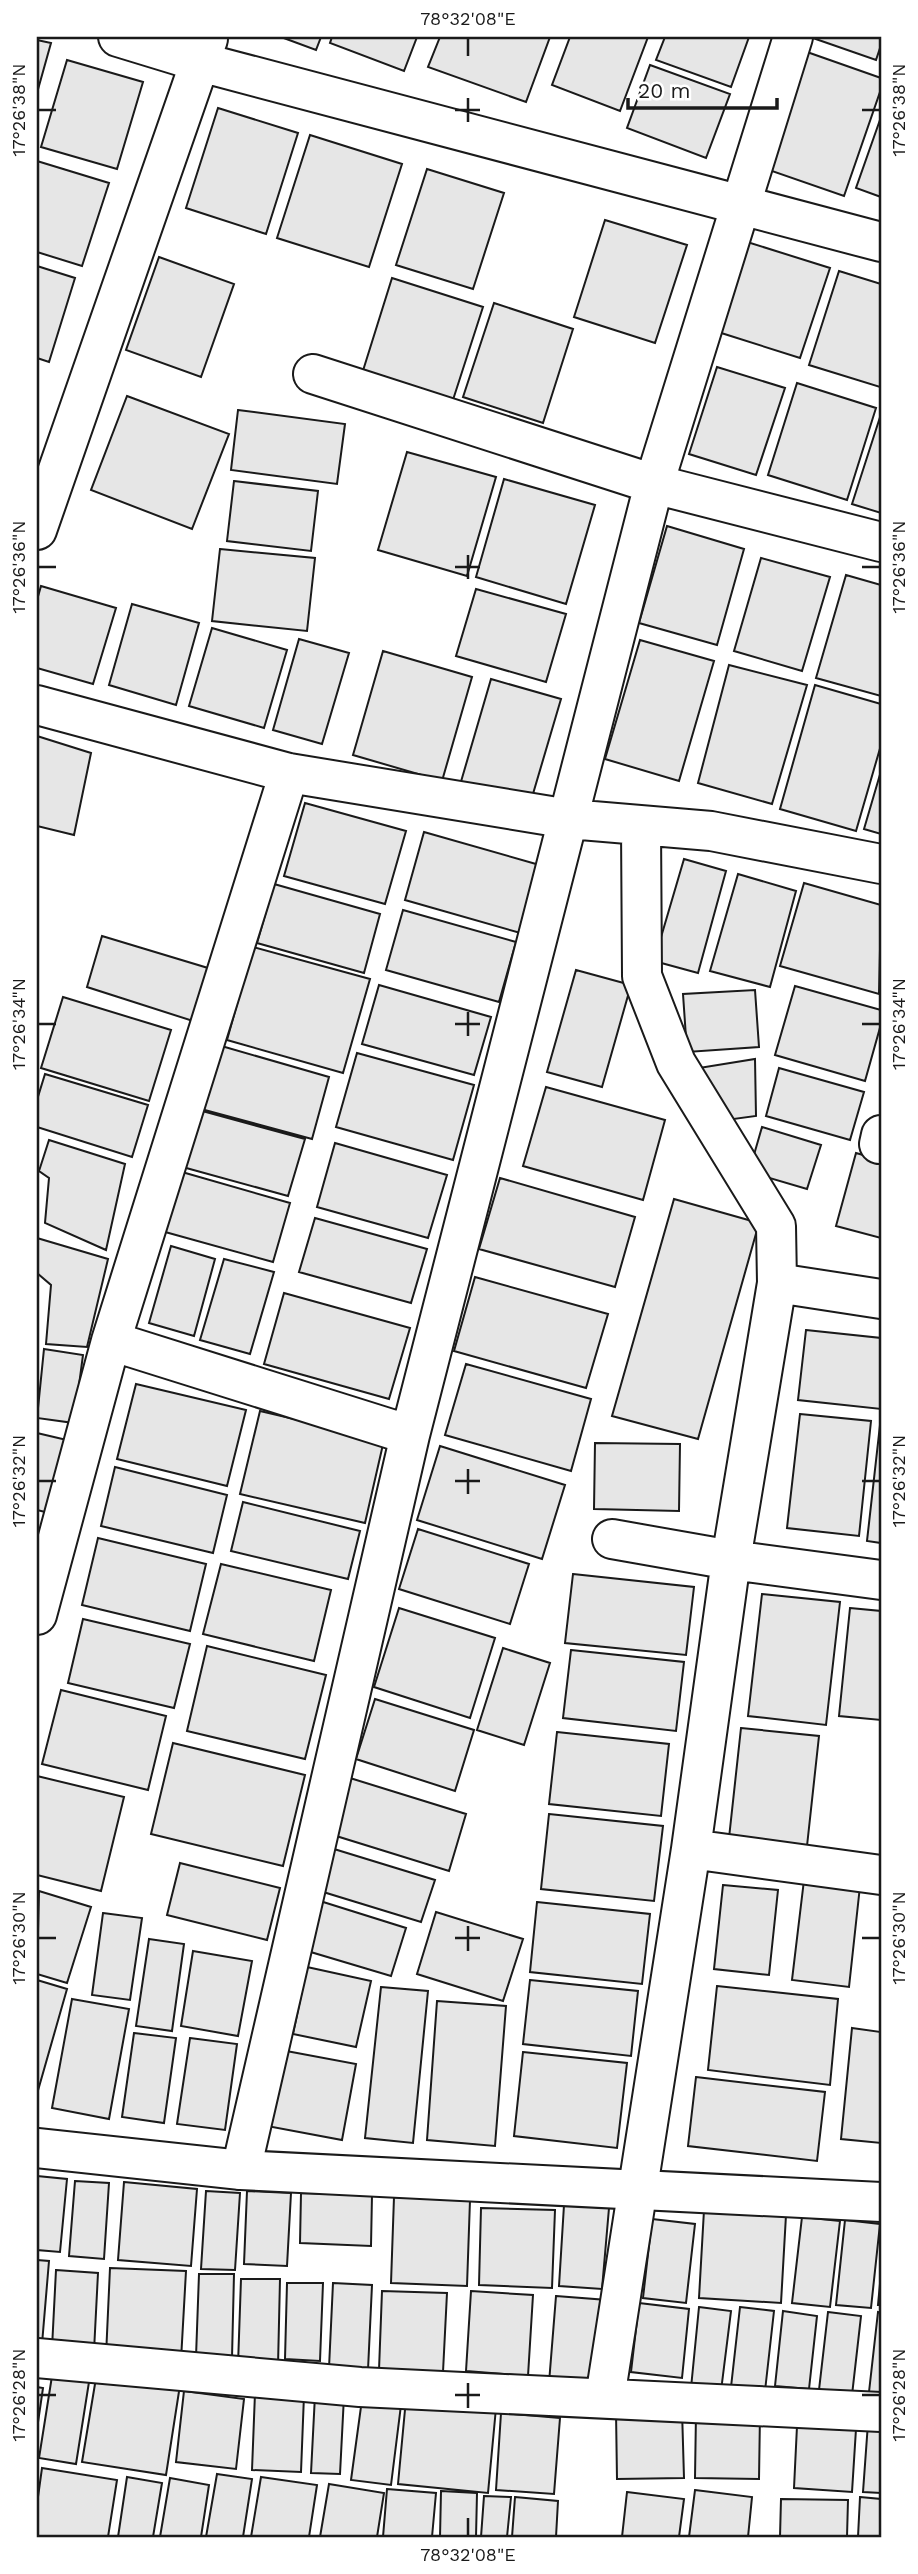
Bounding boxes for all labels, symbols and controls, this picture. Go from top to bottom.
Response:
text: 78°32'08"E [420,8,516,29]
text: 17°26'38"N [8,63,29,157]
text: 17°26'38"N [888,63,909,157]
scale bar [628,66,776,110]
text: 20 m [638,78,690,103]
text: 17°26'36"N [8,521,29,613]
text: 17°26'36"N [888,521,909,613]
text: 17°26'34"N [8,978,29,1070]
text: 17°26'34"N [888,978,909,1070]
text: 17°26'32"N [8,1435,29,1527]
text: 17°26'32"N [888,1435,909,1527]
text: 17°26'30"N [8,1891,29,1985]
text: 17°26'30"N [888,1891,909,1985]
text: 17°26'28"N [8,2348,29,2442]
text: 17°26'28"N [888,2348,909,2442]
text: 78°32'08"E [420,2544,516,2565]

